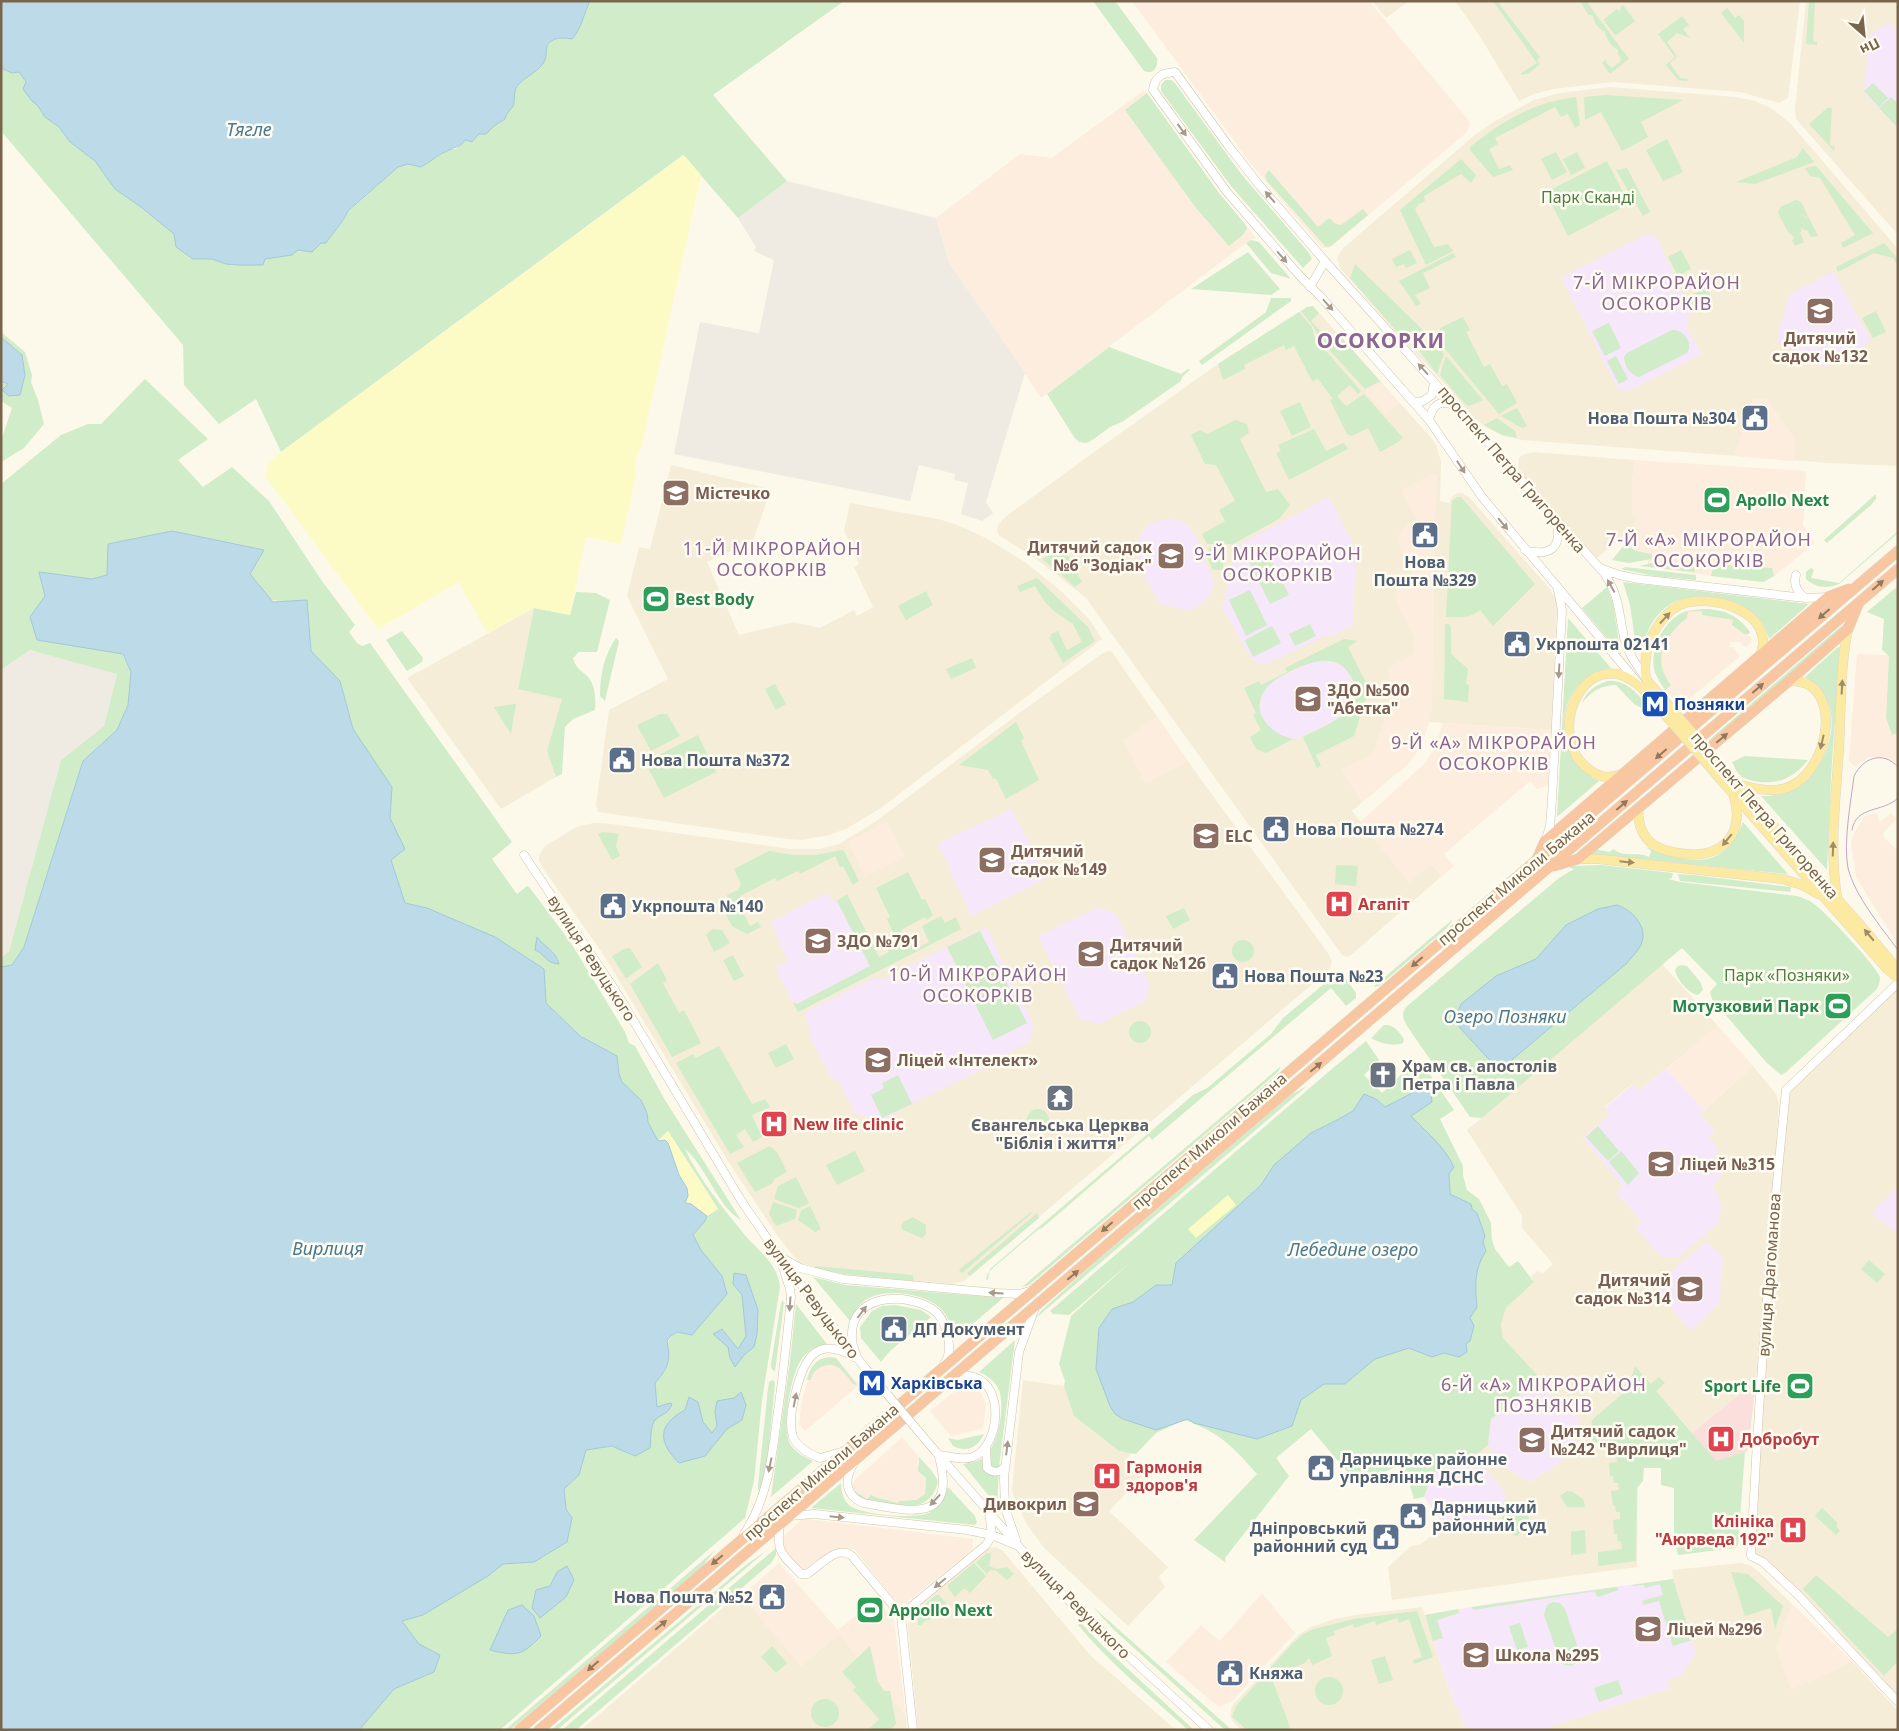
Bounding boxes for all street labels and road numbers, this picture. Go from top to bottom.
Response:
street label: проспект Петра Григоренка [1433,381,1591,557]
street label: проспект Петра Григоренка [1686,727,1844,903]
street label: проспект Миколи Бажана [1433,806,1599,950]
street label: вулиця Ревуцького [543,891,641,1025]
street label: проспект Миколи Бажана [1127,1067,1291,1215]
street label: вулиця Драгоманова [1752,1193,1786,1357]
street label: вулиця Ревуцького [759,1233,865,1363]
street label: проспект Миколи Бажана [739,1398,903,1546]
street label: вулиця Ревуцького [1016,1544,1136,1664]

